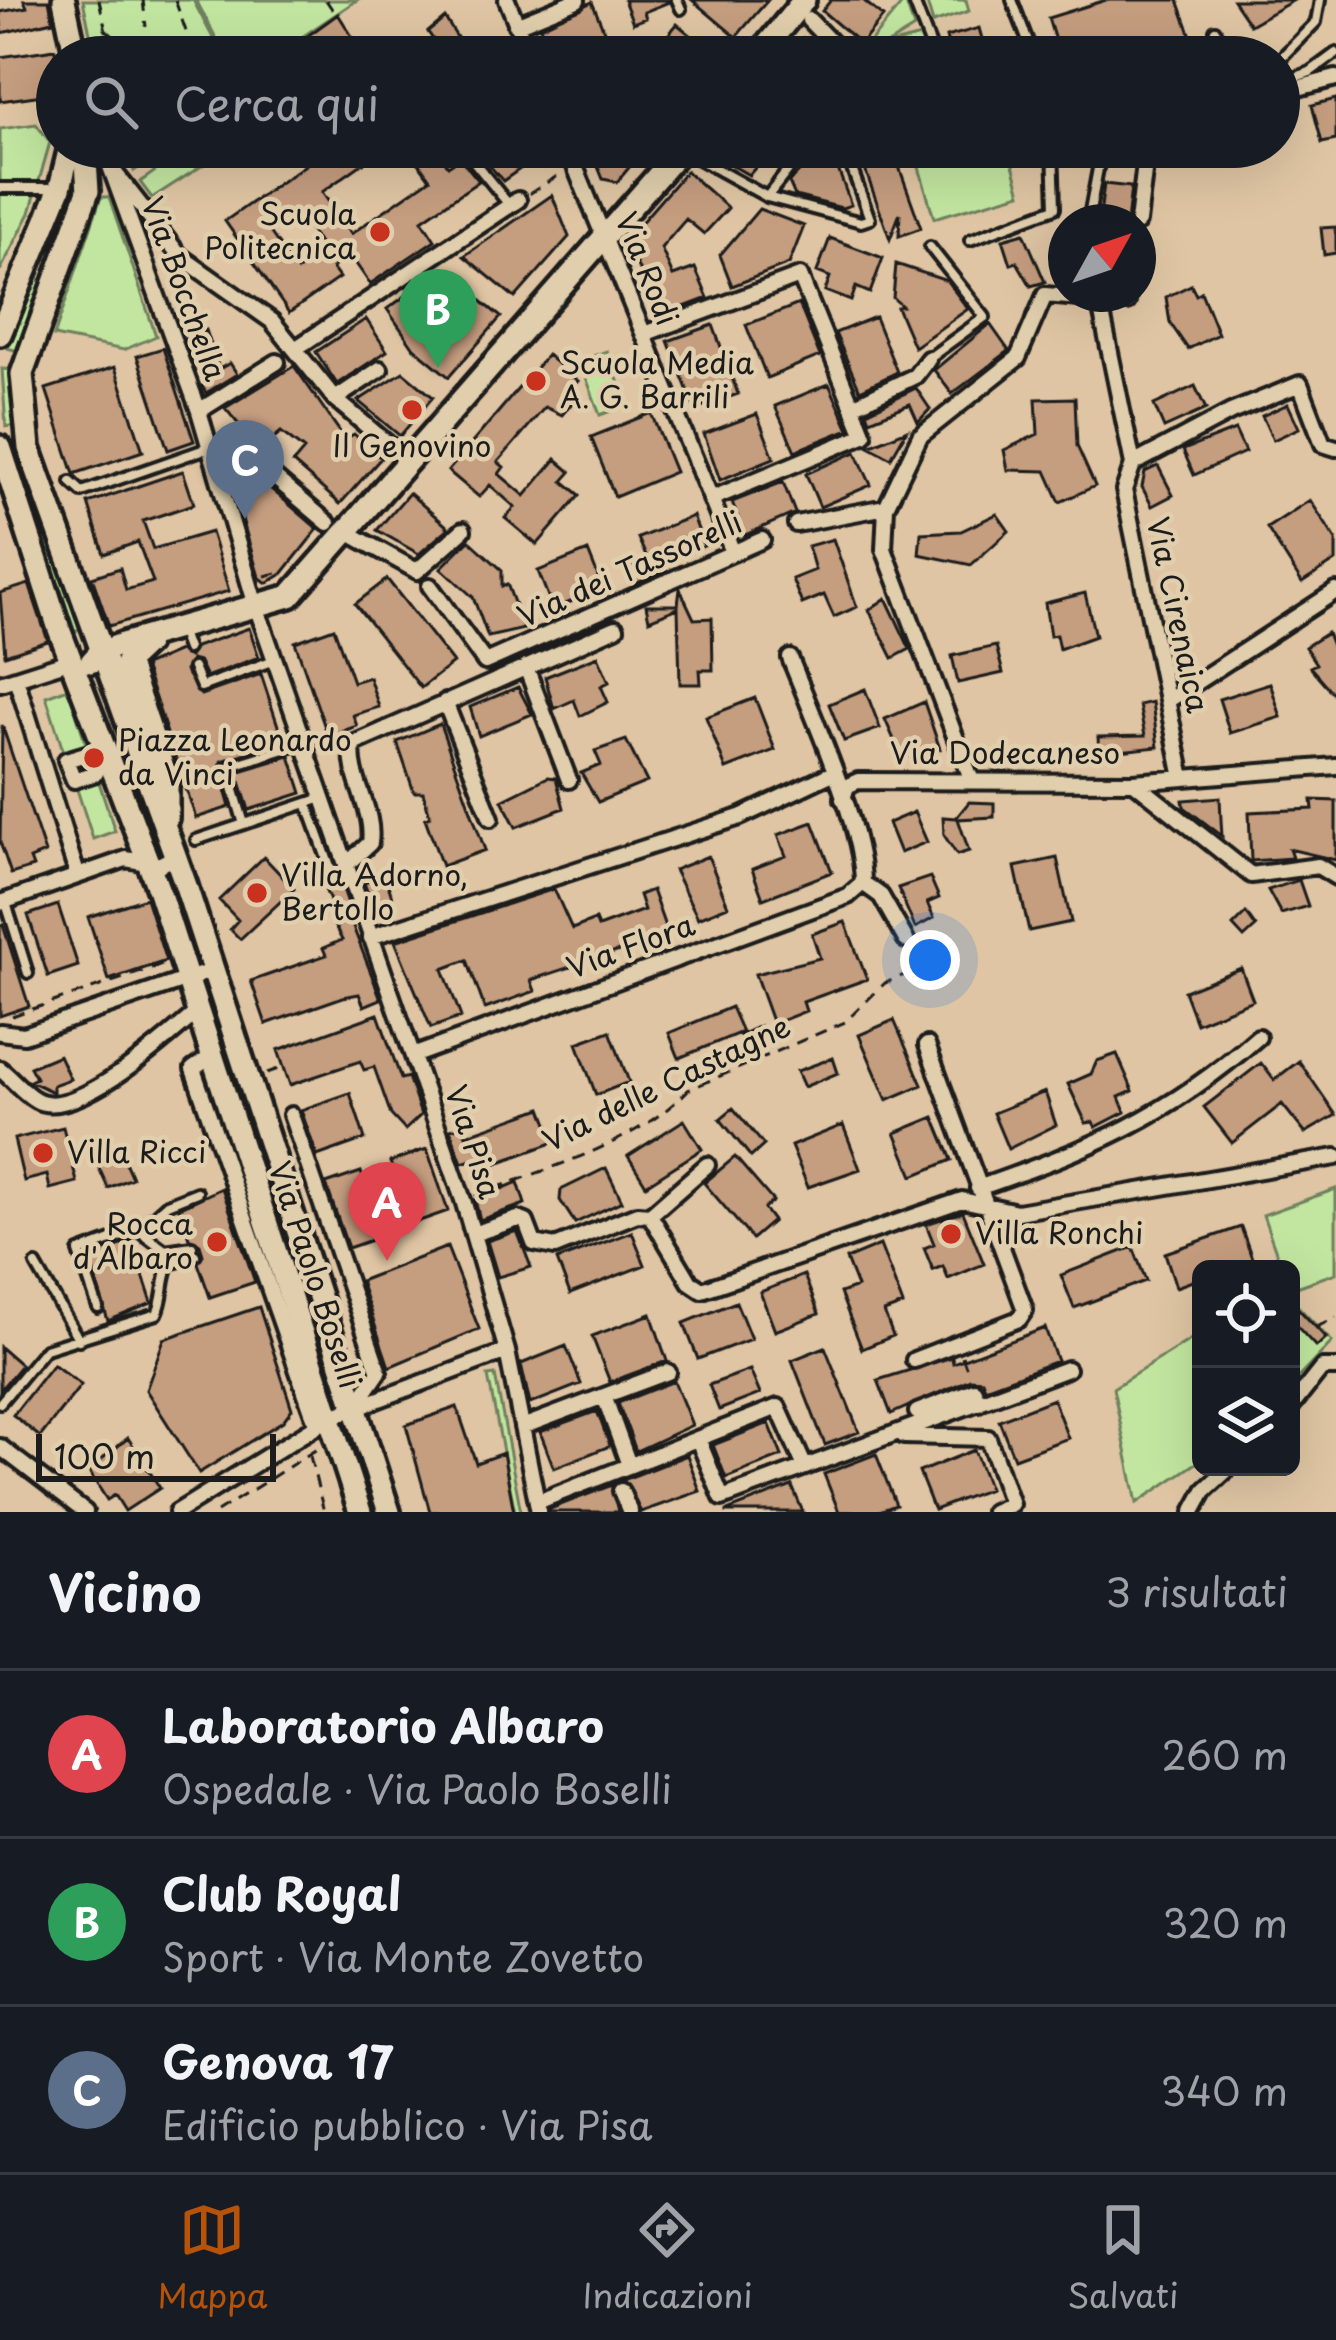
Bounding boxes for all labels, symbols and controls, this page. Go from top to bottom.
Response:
search box [36,36,1300,168]
text: Cerca qui [174,68,379,136]
icon: search [78,69,144,135]
street label: Via Bocchella [131,190,240,387]
place label: Scuola Politecnica [204,190,356,269]
north arrow [1048,204,1156,312]
street label: Via Rodi [605,205,691,332]
marker: Scuola Politecnica [367,219,393,245]
pin: B [399,269,477,368]
place label: Scuola Media A. G. Barrili [560,339,754,418]
marker: Scuola Media A. G. Barrili [523,368,549,394]
marker: Il Genovino [399,397,425,423]
pin: C [206,420,284,519]
place label: Il Genovino [333,422,491,467]
street label: Via dei Tassorelli [509,498,749,637]
street label: Via Cirenaica [1137,512,1222,717]
place label: Piazza Leonardo da Vinci [118,716,352,795]
street label: Via Dodecaneso [890,729,1120,774]
marker: Piazza Leonardo da Vinci [81,745,107,771]
place label: Villa Adorno, Bertollo [281,851,468,930]
marker: Villa Adorno, Bertollo [244,880,270,906]
street label: Via Flora [560,901,701,989]
your location [900,930,960,990]
street label: Via delle Castagne [534,1002,798,1161]
street label: Via Pisa [435,1079,514,1204]
place label: Villa Ricci [67,1128,206,1173]
marker: Villa Ricci [30,1140,56,1166]
street label: Via Paolo Boselli [258,1155,374,1394]
pin: A [348,1162,426,1261]
place label: Rocca d'Albaro [73,1200,193,1279]
place label: Villa Ronchi [975,1209,1143,1254]
marker: Villa Ronchi [938,1221,964,1247]
marker: Rocca d'Albaro [204,1229,230,1255]
map controls [1192,1260,1300,1476]
button: locate [1192,1260,1300,1368]
button: layers [1192,1368,1300,1476]
scale bar [36,1428,276,1481]
text: 100 m [54,1430,155,1480]
text: Vicino [48,1552,201,1629]
text: 3 risultati [1105,1561,1288,1620]
text: Laboratorio Albaro [162,1690,604,1758]
text: A [72,1724,102,1783]
text: 260 m [1161,1724,1288,1783]
text: Ospedale · Via Paolo Boselli [162,1758,672,1817]
text: Club Royal [162,1858,401,1926]
text: B [74,1892,100,1951]
text: 320 m [1163,1892,1288,1951]
text: Sport · Via Monte Zovetto [162,1926,644,1985]
text: Genova 17 [162,2026,393,2094]
text: C [72,2060,102,2119]
text: 340 m [1160,2060,1288,2119]
text: Edificio pubblico · Via Pisa [162,2094,653,2153]
tab: Mappa [158,2197,267,2319]
tab: Indicazioni [582,2197,753,2319]
tab: Salvati [1068,2197,1178,2319]

